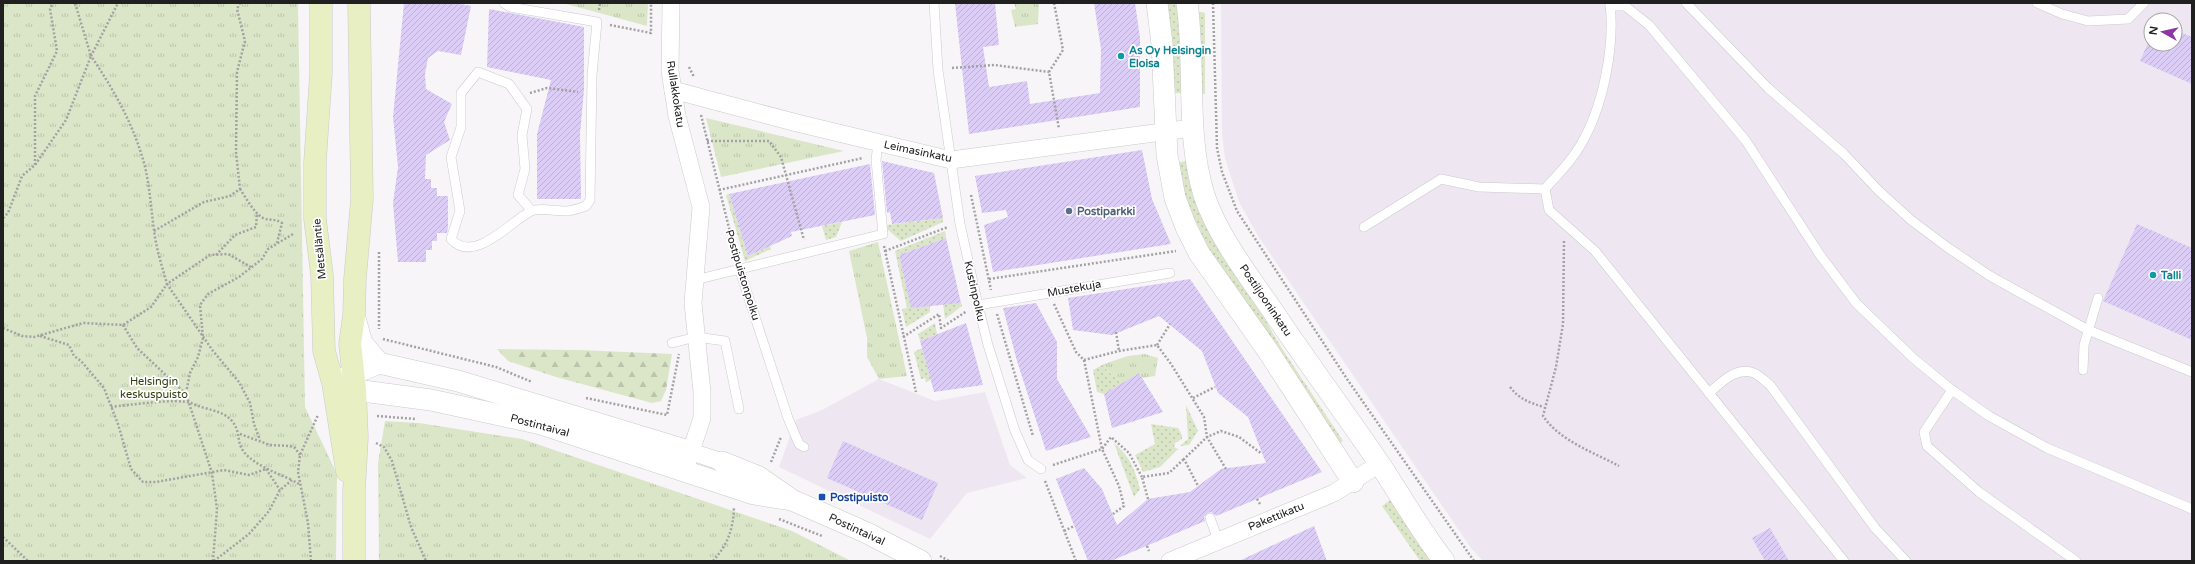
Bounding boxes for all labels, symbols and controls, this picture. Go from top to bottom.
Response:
north arrow [2143,12,2183,52]
text: N [2147,25,2161,36]
place label: As Oy Helsingin Eloisa [1129,44,1212,70]
marker: As Oy Helsingin Eloisa [1116,51,1126,61]
street label: Rullakkokatu [664,60,687,128]
street label: Leimasinkatu [883,138,953,165]
place label: Postiparkki [1077,205,1135,219]
marker: Postiparkki [1064,206,1074,216]
street label: Metsäläntie [310,218,329,280]
street label: Postipuistonpolku [723,228,763,322]
street label: Kustinpolku [961,259,988,323]
street label: Postiljooninkatu [1237,262,1294,339]
place label: Talli [2160,269,2181,282]
marker: Talli [2148,270,2158,280]
street label: Mustekuja [1046,277,1102,300]
park label: Helsingin keskuspuisto [120,375,188,401]
street label: Postintaival [509,411,571,440]
place label: Postipuisto [830,491,889,505]
marker: Postipuisto [817,492,827,502]
street label: Pakettikatu [1246,499,1306,534]
street label: Postintaival [827,511,887,548]

